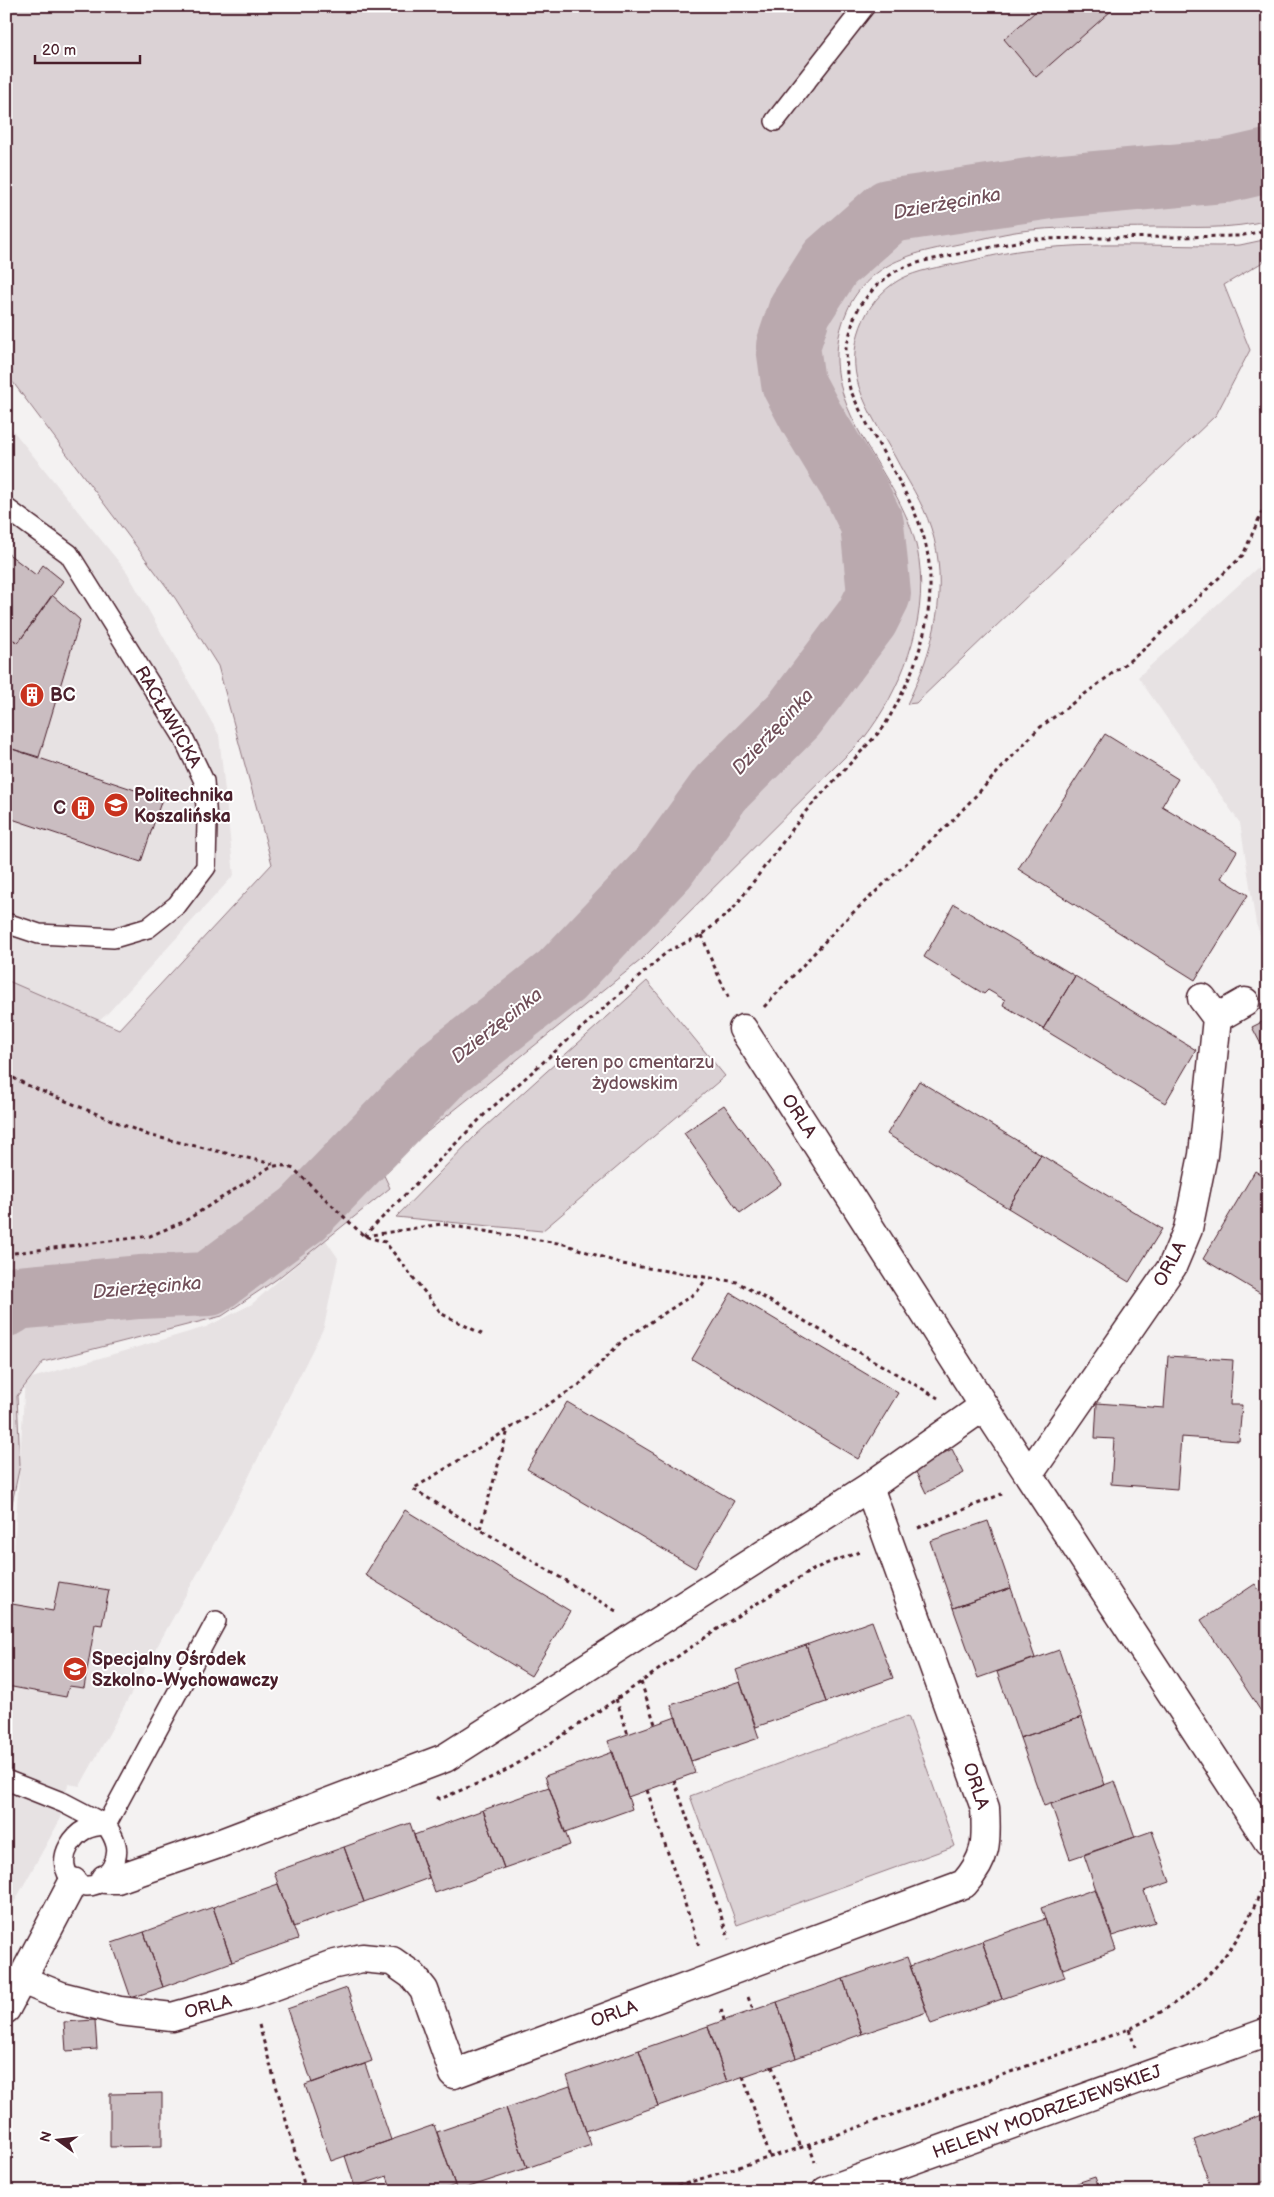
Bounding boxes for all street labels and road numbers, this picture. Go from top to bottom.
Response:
street label: RACŁAWICKA [130,662,206,772]
street label: ORLA [777,1090,821,1142]
street label: ORLA [1149,1238,1191,1290]
street label: ORLA [959,1760,993,1812]
street label: ORLA [182,1991,234,2023]
street label: ORLA [588,1996,640,2032]
street label: HELENY MODRZEJEWSKIEJ [930,2061,1164,2163]

